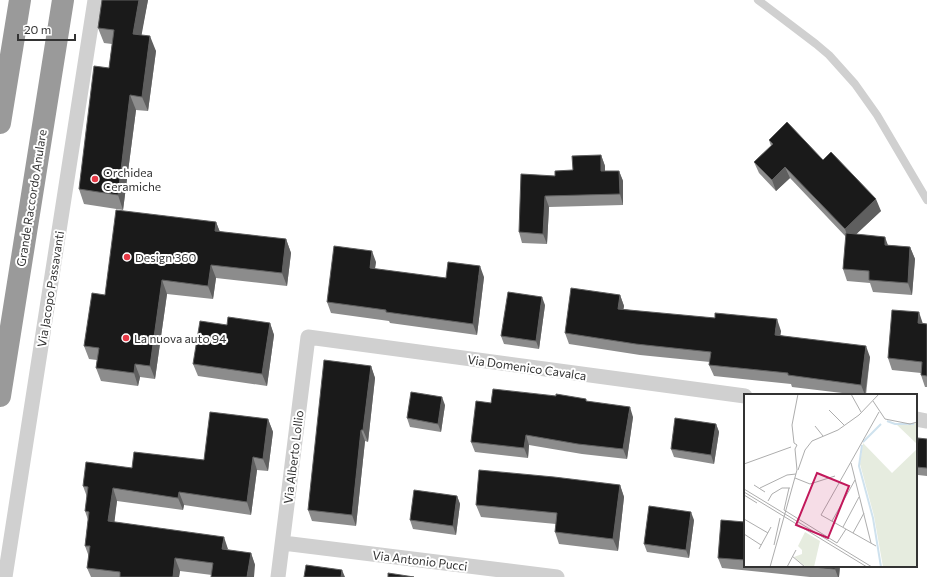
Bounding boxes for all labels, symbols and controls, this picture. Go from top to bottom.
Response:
scale bar [18,16,75,42]
text: 20 m [24,22,51,36]
street label: Grande Raccordo Anulare [13,128,49,268]
place label: Orchidea Ceramiche [103,165,161,193]
marker: Orchidea Ceramiche [90,174,100,184]
street label: Via Jacopo Passavanti [34,230,67,348]
place label: Design 360 [135,250,197,264]
marker: Design 360 [122,252,132,262]
place label: La nuova auto 94 [134,331,226,345]
marker: La nuova auto 94 [121,333,131,343]
street label: Via Domenico Cavalca [467,352,587,382]
inset map [744,394,917,567]
street label: Via Alberto Lollio [280,409,306,505]
street label: Via Antonio Pucci [372,547,468,573]

